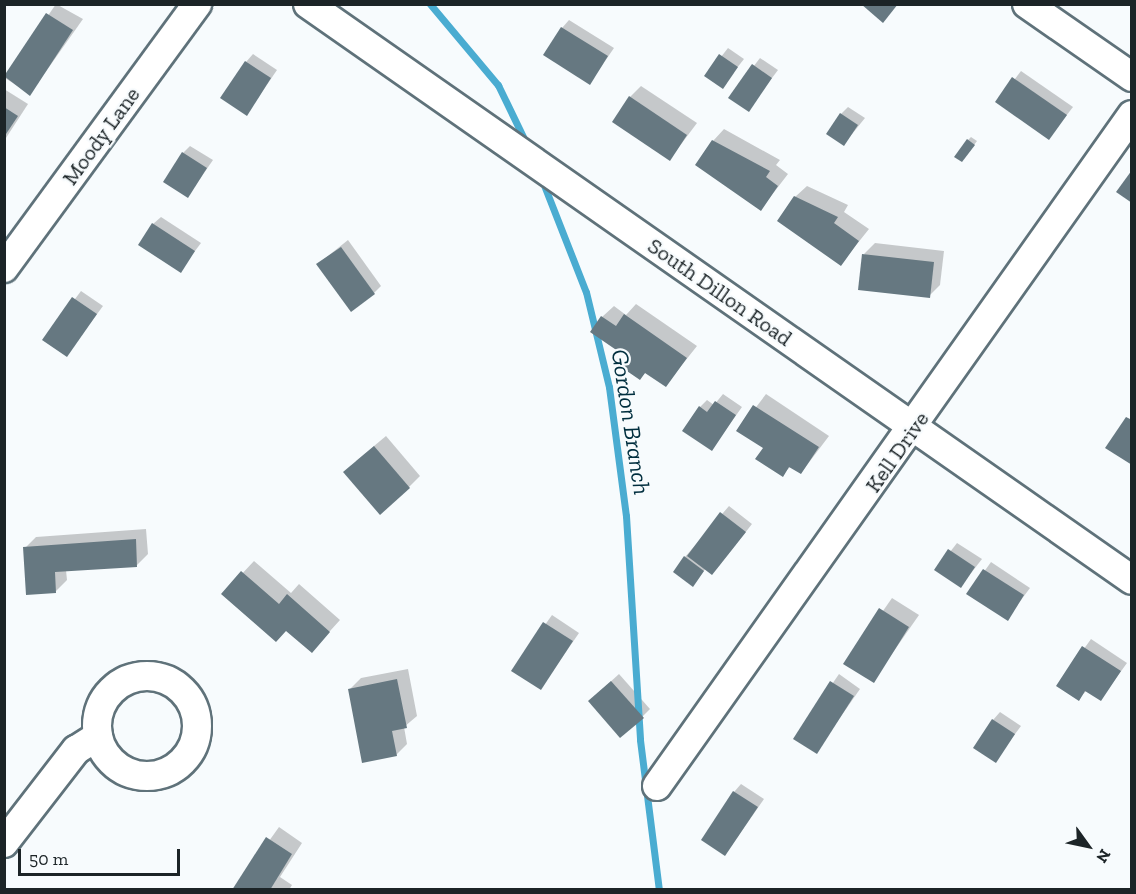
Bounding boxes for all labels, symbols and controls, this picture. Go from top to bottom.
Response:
street label: Moody Lane [56,82,146,190]
street label: South Dillon Road [643,232,797,352]
water label: Gordon Branch [605,347,657,497]
street label: Kell Drive [860,407,934,497]
north arrow [1058,816,1118,876]
scale bar [21,837,183,875]
text: N [1092,846,1115,866]
text: 50 m [29,848,68,870]

